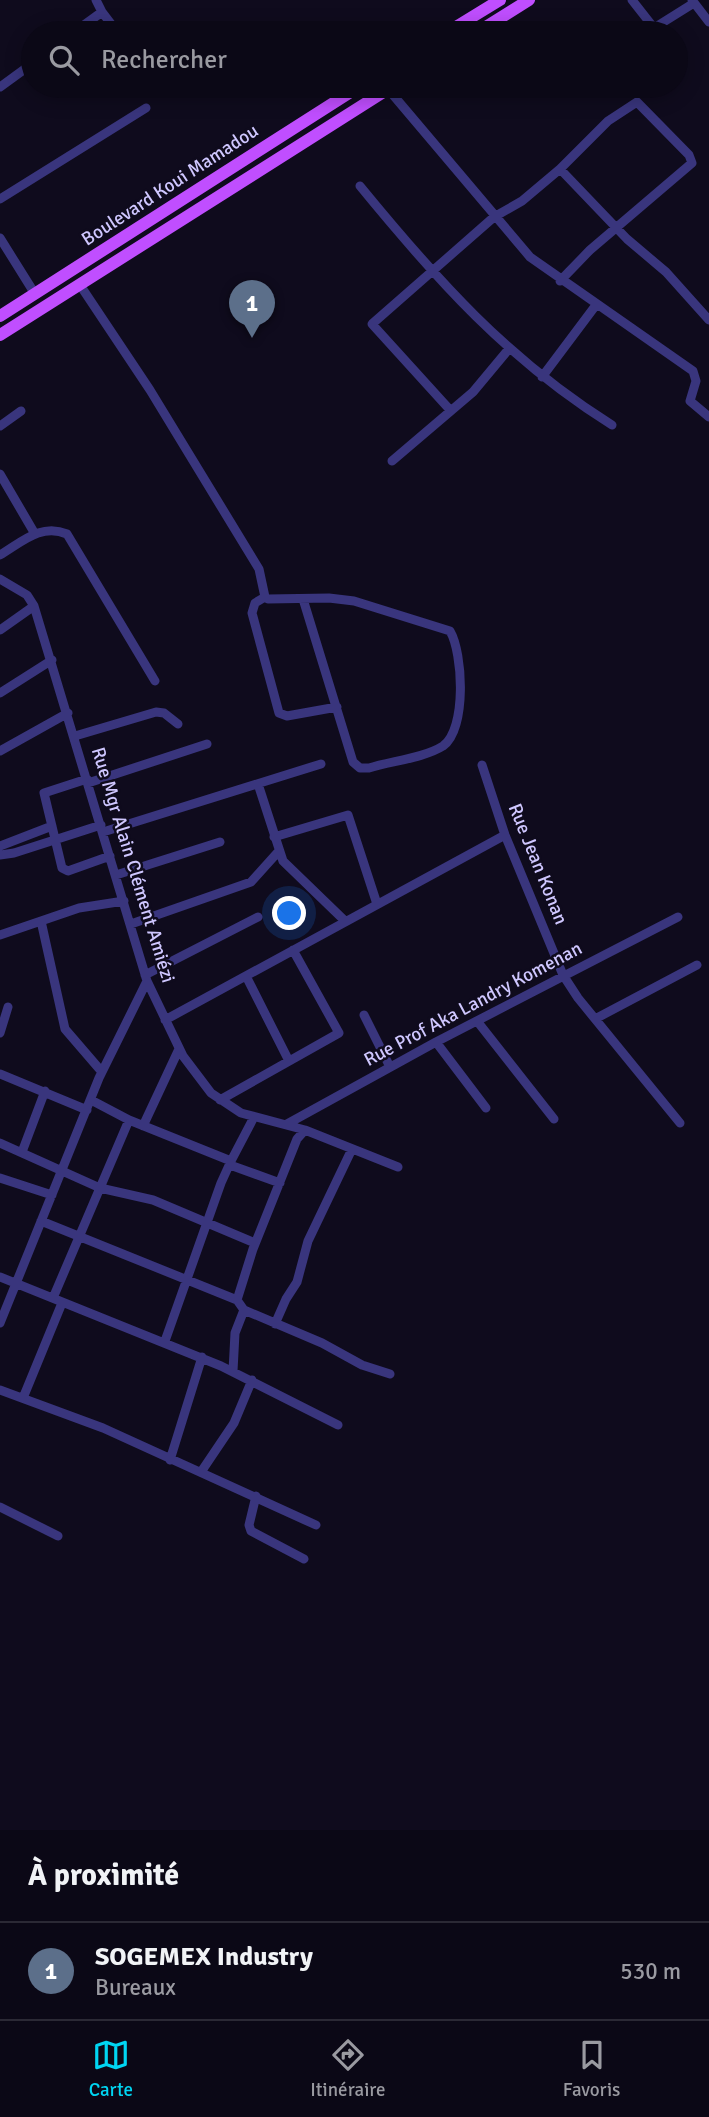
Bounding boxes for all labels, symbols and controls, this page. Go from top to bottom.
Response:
search box [21,21,688,98]
icon: search [45,41,83,79]
text: Rechercher [101,44,227,76]
street label: Boulevard Koui Mamadou [77,119,263,251]
pin: 1 [229,280,275,338]
street label: Rue Mgr Alain Clément Amiézi [86,744,180,986]
street label: Rue Jean Konan [503,800,573,928]
your location [272,896,306,930]
street label: Rue Prof Aka Landry Komenan [360,936,586,1072]
text: À proximité [28,1857,179,1894]
text: SOGEMEX Industry [95,1941,313,1973]
text: 1 [45,1957,57,1986]
text: 530 m [620,1957,681,1986]
text: Bureaux [95,1973,176,2002]
tab: Carte [89,2036,133,2102]
tab: Itinéraire [310,2036,385,2102]
tab: Favoris [563,2036,620,2102]

